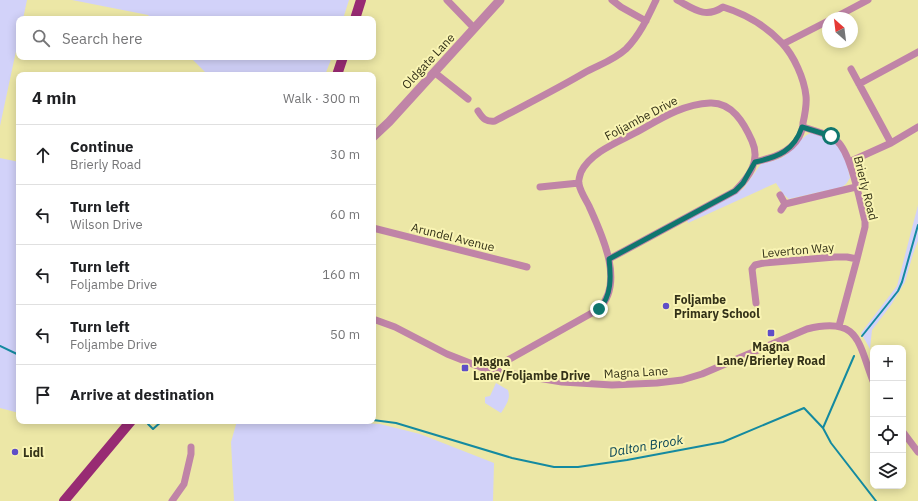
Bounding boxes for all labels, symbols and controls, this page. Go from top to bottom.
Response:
north arrow [822,12,858,48]
search box [16,16,376,60]
icon: search [30,27,52,49]
text: Search here [62,29,142,48]
street label: Oldgate Lane [398,30,458,92]
text: 4 min [32,87,76,109]
text: Walk · 300 m [283,90,360,107]
street label: Foljambe Drive [602,92,680,144]
route start [822,127,840,145]
text: Continue [70,137,134,156]
icon: ahead [32,144,54,166]
text: 30 m [330,146,360,163]
street label: Brierly Road [851,154,881,222]
text: Brierly Road [70,156,141,173]
text: Turn left [70,197,130,216]
icon: left [32,204,54,226]
text: 60 m [330,206,360,223]
text: Wilson Drive [70,216,143,233]
street label: Arundel Avenue [410,219,497,255]
street label: Leverton Way [761,239,835,261]
text: Turn left [70,257,130,276]
icon: left [32,264,54,286]
text: 160 m [322,266,360,283]
text: Foljambe Drive [70,276,157,293]
place label: Foljambe Primary School [674,292,760,321]
route end [590,300,608,318]
marker: Foljambe Primary School [661,301,671,311]
text: Turn left [70,317,130,336]
icon: left [32,324,54,346]
text: 50 m [330,326,360,343]
marker: Magna Lane/Brierley Road [766,328,776,338]
text: Foljambe Drive [70,336,157,353]
place label: Magna Lane/Brierley Road [717,339,825,368]
map controls [870,345,906,489]
button: + [870,345,906,381]
place label: Magna Lane/Foljambe Drive [473,354,591,383]
marker: Magna Lane/Foljambe Drive [460,363,470,373]
street label: Magna Lane [603,363,669,381]
button: − [870,381,906,417]
icon: arrive [32,384,54,406]
text: Arrive at destination [70,385,214,404]
button: locate [870,417,906,453]
water label: Dalton Brook [608,431,685,461]
place label: Lidl [23,445,44,460]
marker: Lidl [10,447,20,457]
button: layers [870,453,906,489]

